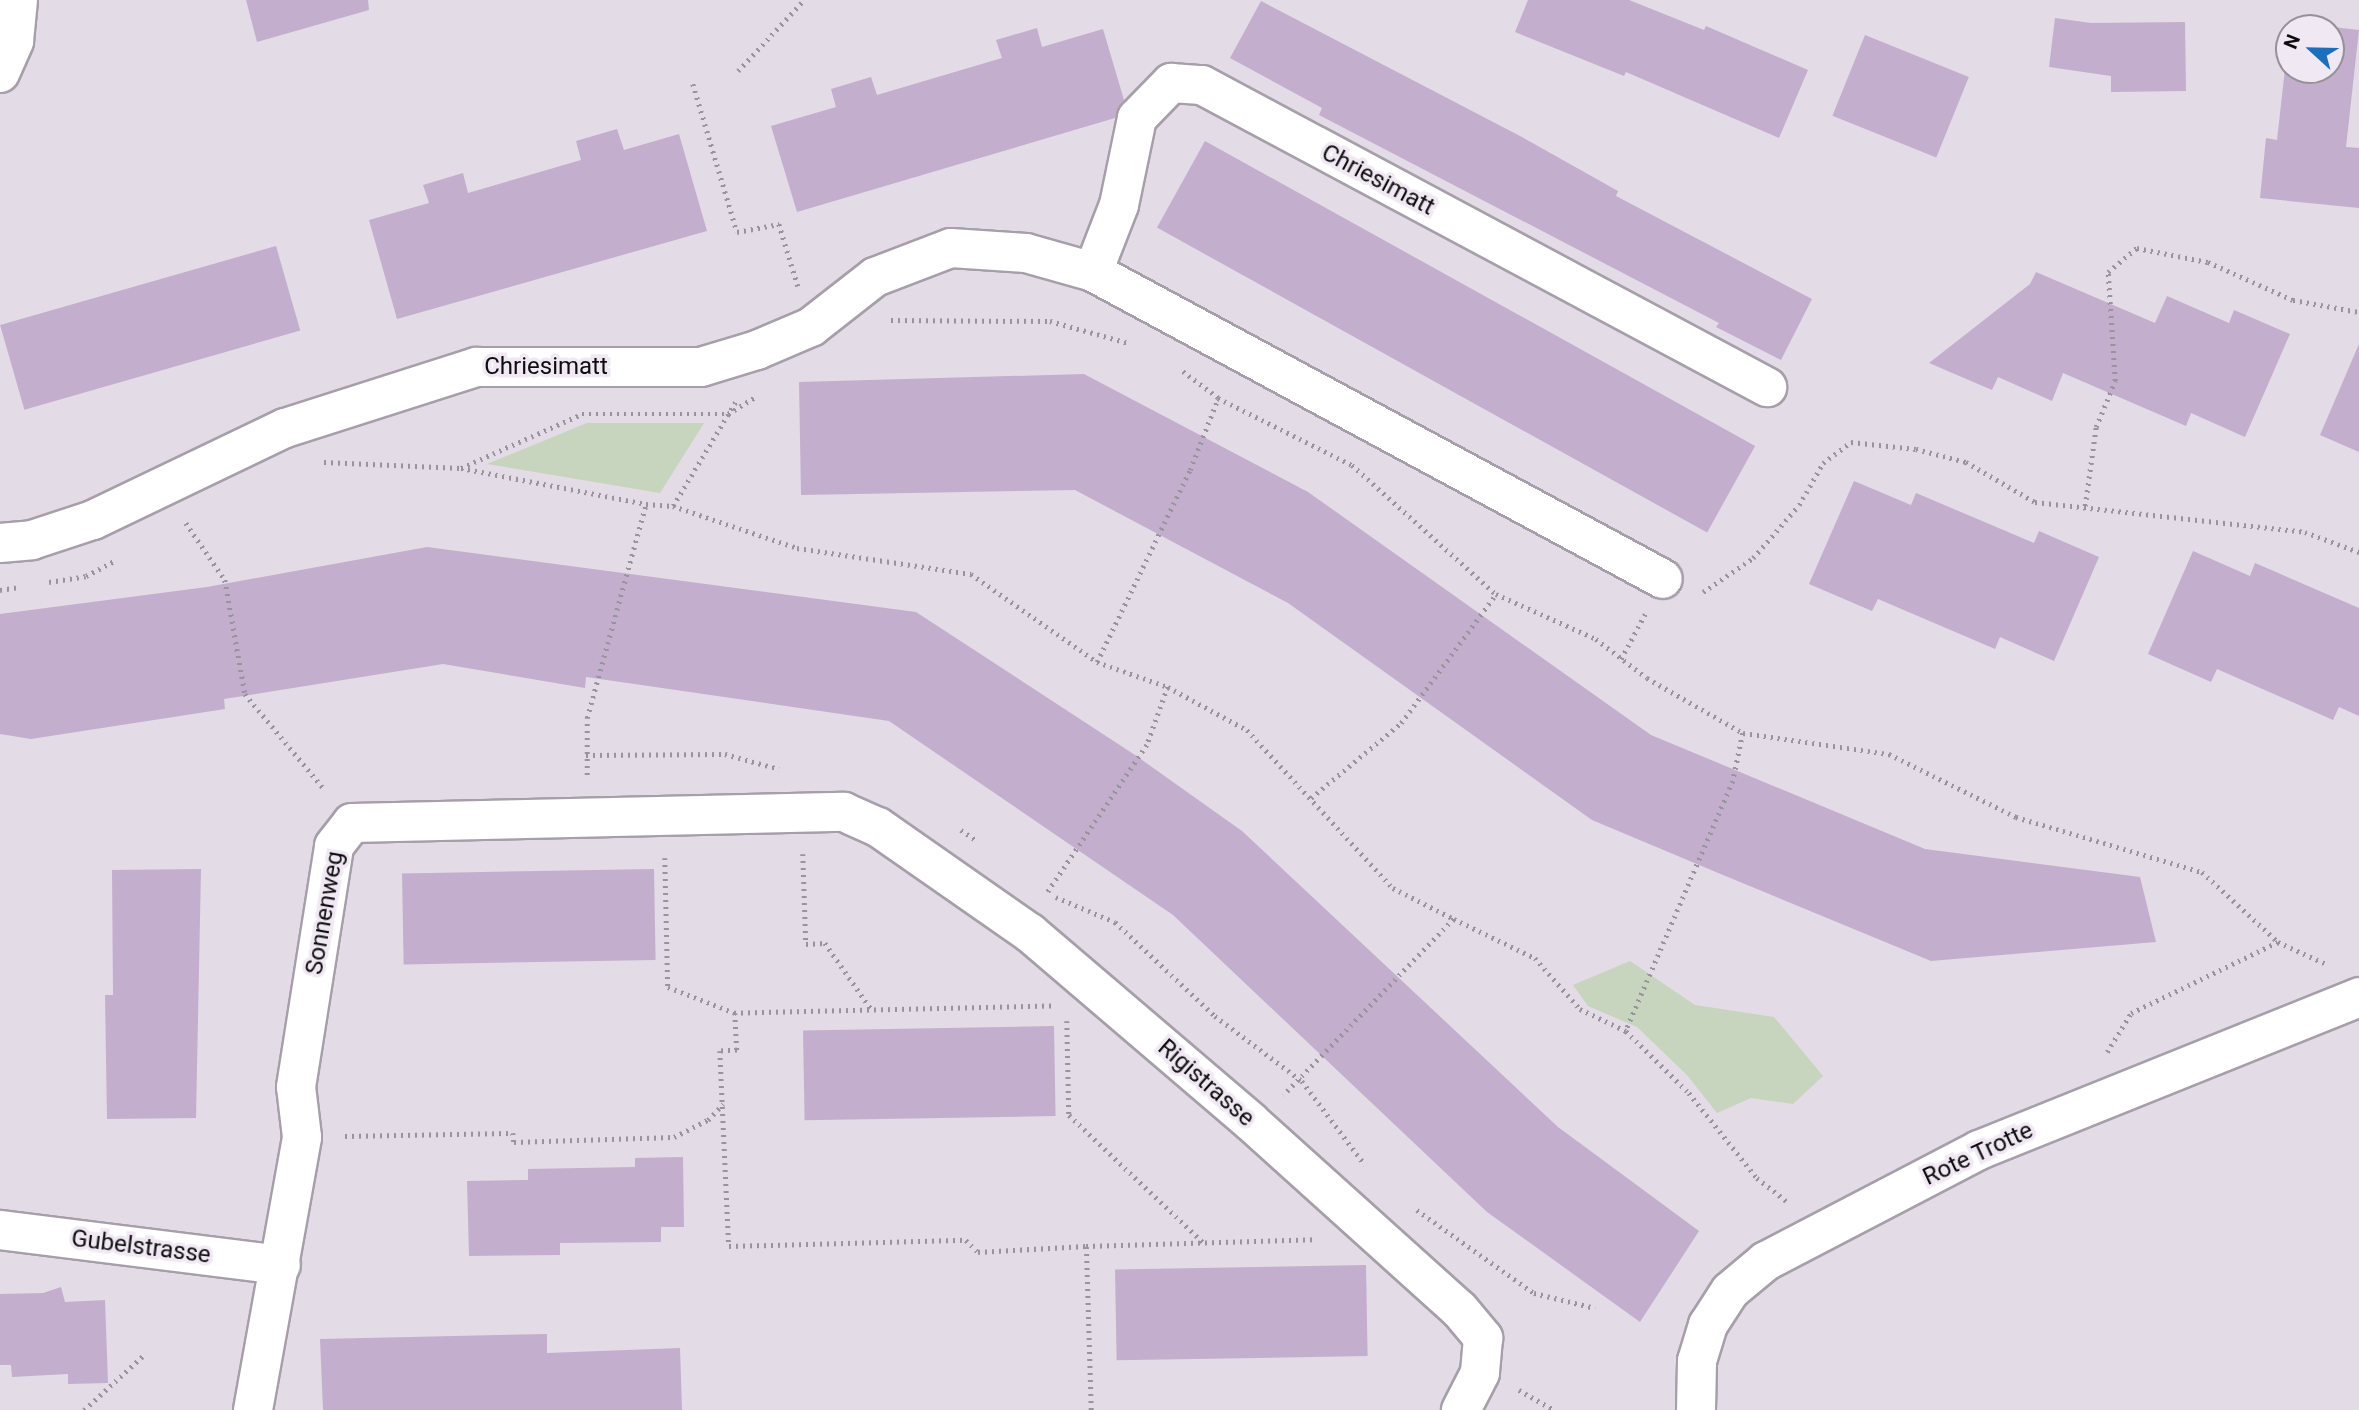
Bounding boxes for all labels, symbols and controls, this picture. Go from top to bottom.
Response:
north arrow [2275,14,2345,84]
text: N [2279,31,2305,52]
street label: Chriesimatt [1317,138,1439,222]
street label: Chriesimatt [484,353,608,381]
street label: Sonnenweg [300,849,350,977]
street label: Rigistrasse [1152,1033,1260,1133]
street label: Rote Trotte [1918,1116,2038,1192]
street label: Gubelstrasse [70,1224,212,1270]

